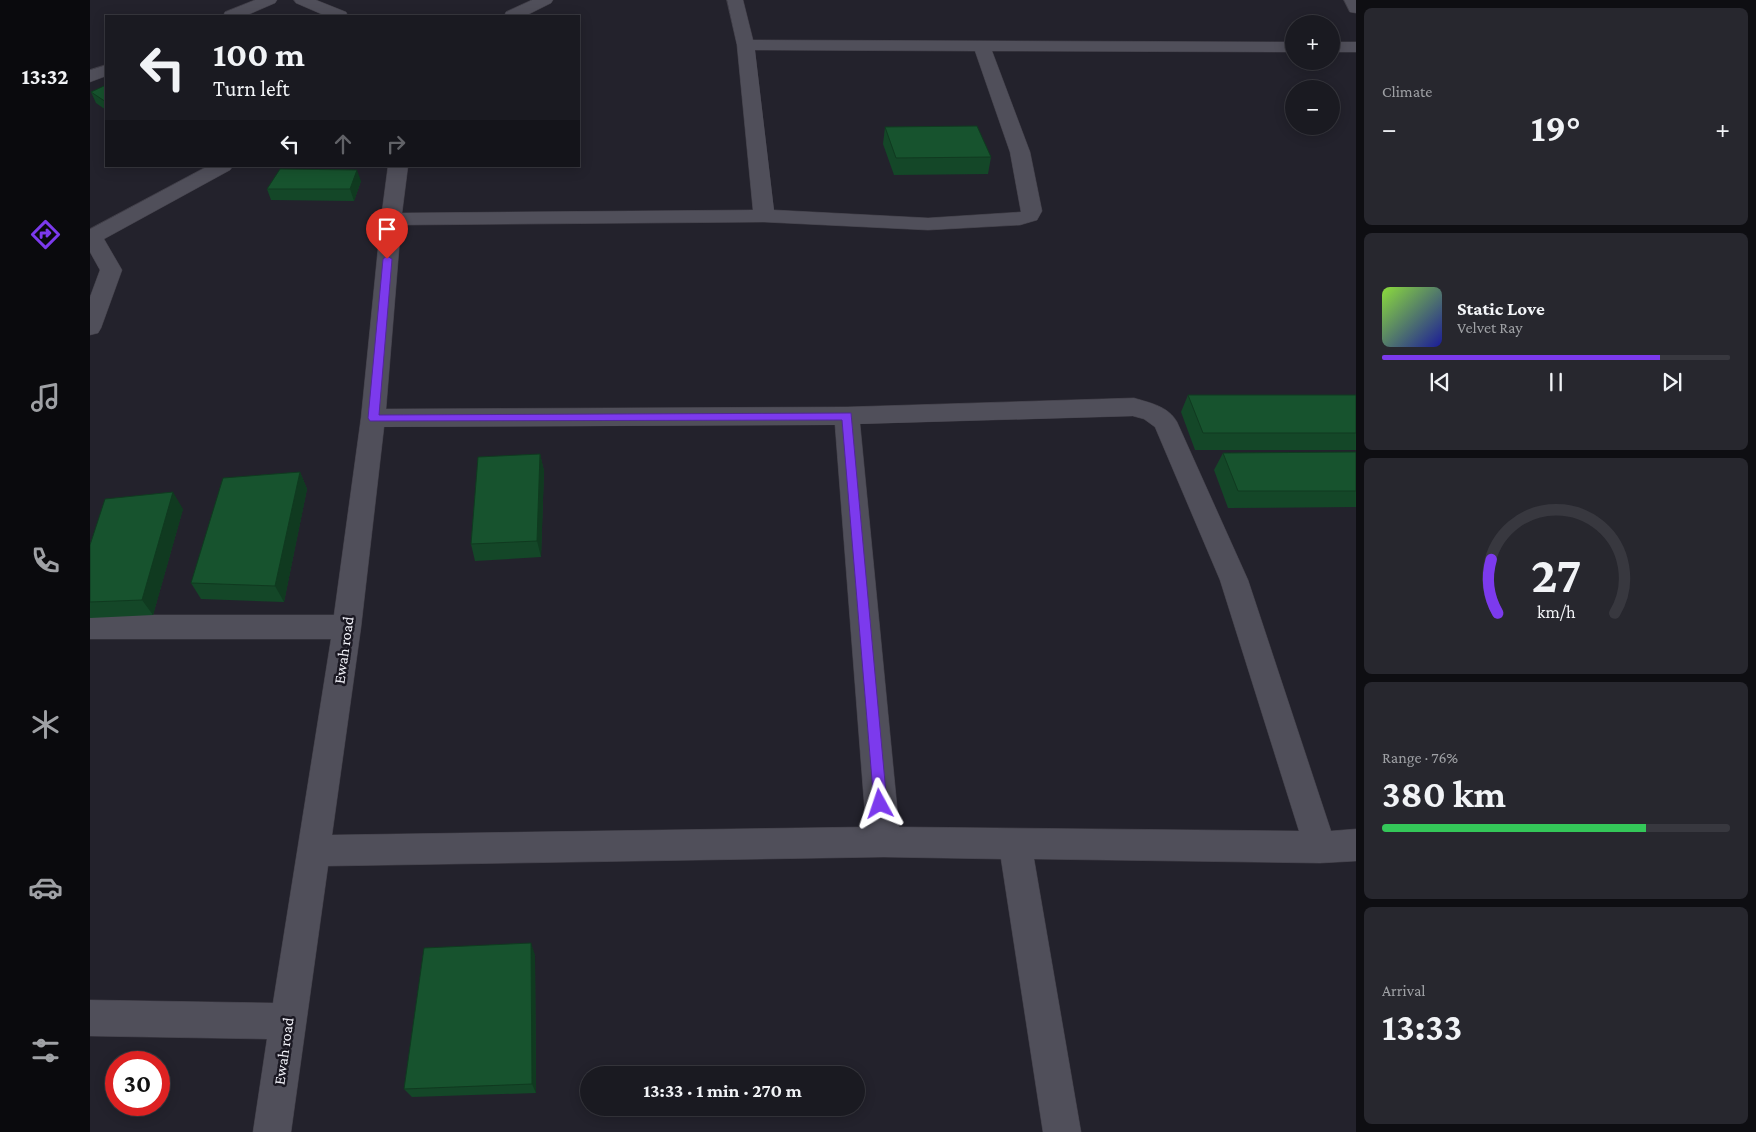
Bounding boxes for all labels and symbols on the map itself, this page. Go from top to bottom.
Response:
pin [366,208,408,259]
street label: Ewah road [330,615,357,685]
position arrow [853,777,905,829]
street label: Ewah road [270,1016,297,1086]
speed limit sign: 30 [105,1051,170,1116]

